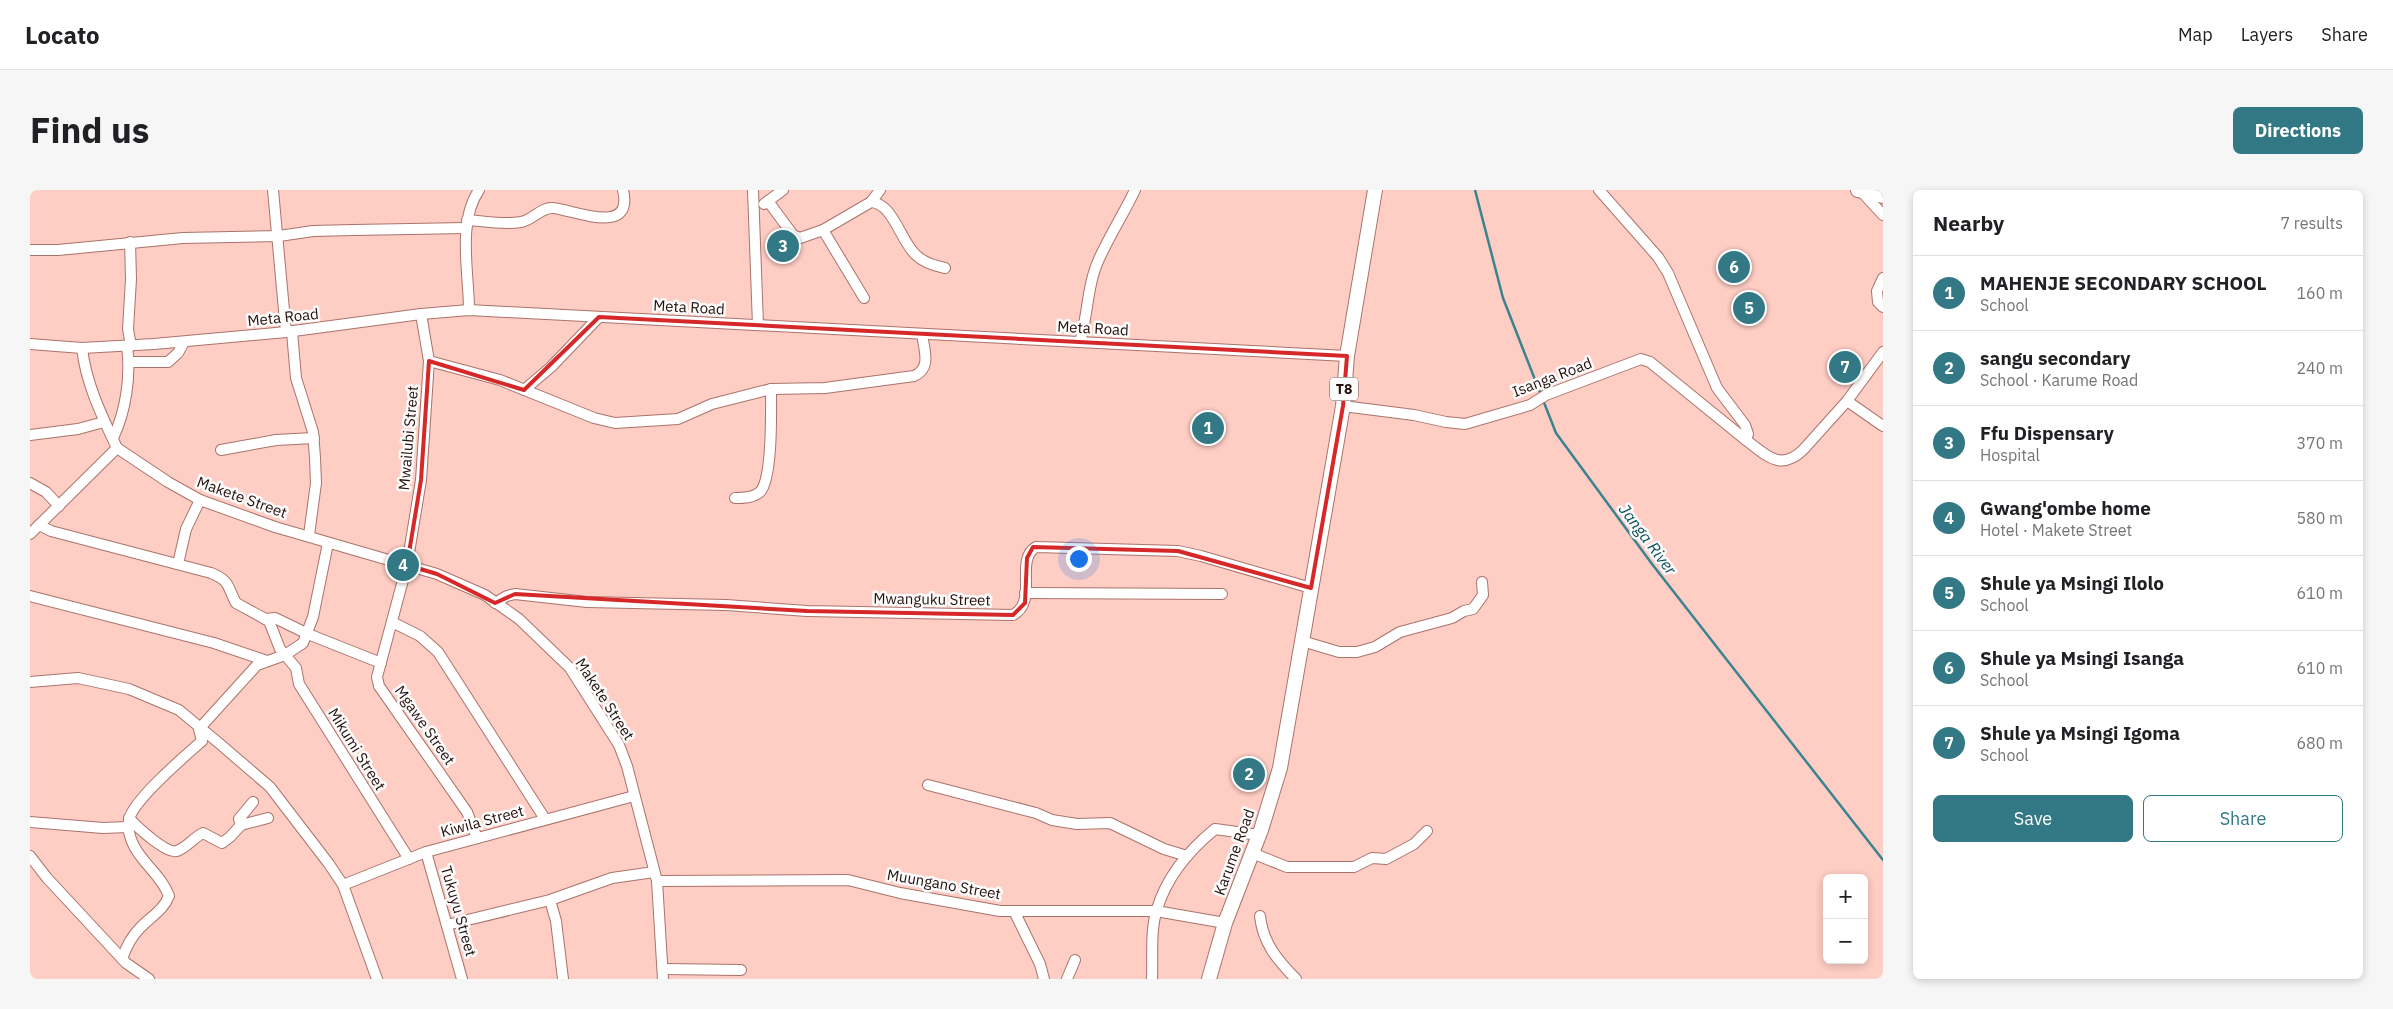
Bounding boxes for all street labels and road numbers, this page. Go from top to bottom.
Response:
street label: Meta Road [653,296,725,318]
street label: Meta Road [246,304,320,330]
street label: Meta Road [1057,317,1129,339]
street label: Isanga Road [1510,353,1594,401]
road number: T8 [1330,378,1358,400]
street label: Mwailubi Street [394,385,422,491]
street label: Makete Street [194,472,290,522]
street label: Mwanguku Street [873,588,991,610]
street label: Makete Street [571,654,639,744]
street label: Mgawe Street [391,682,459,768]
street label: Mikumi Street [324,704,390,794]
street label: Kiwila Street [438,801,526,841]
street label: Karume Road [1210,806,1258,898]
street label: Tukuyu Street [437,864,481,958]
street label: Muungano Street [886,865,1002,903]

